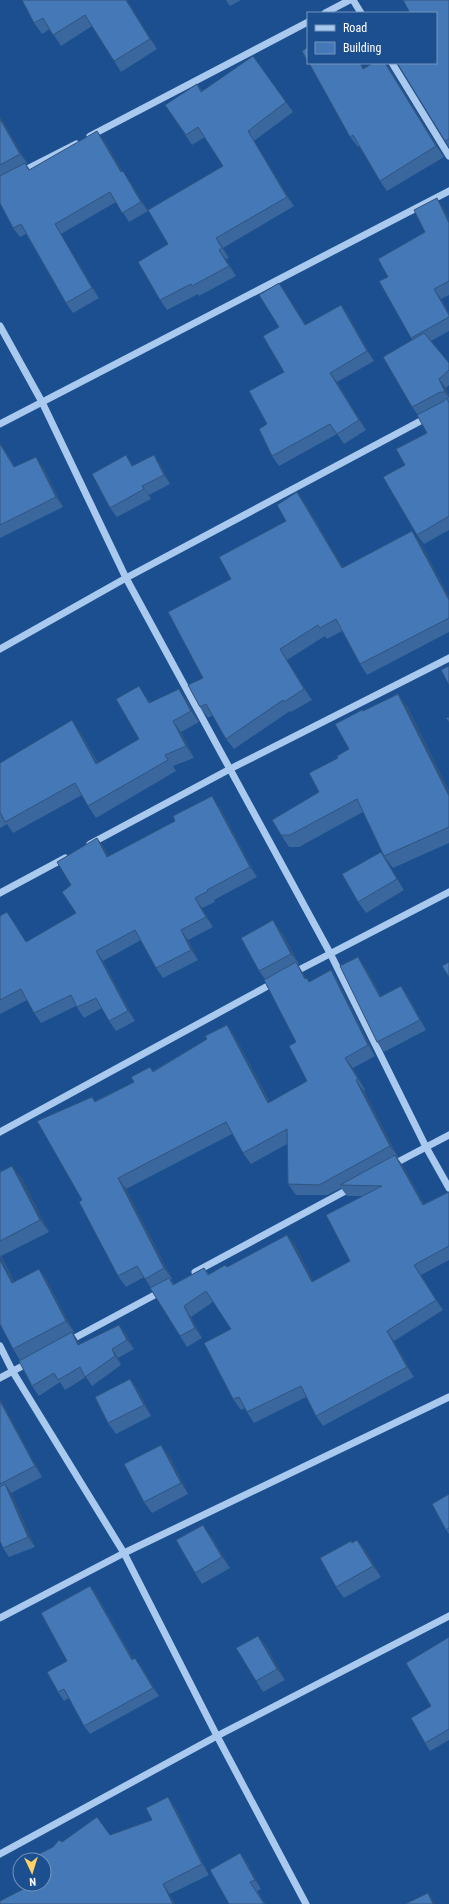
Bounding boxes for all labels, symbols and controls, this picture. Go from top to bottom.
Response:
legend [307,12,437,64]
text: Road [343,21,367,35]
text: Building [343,41,381,55]
north arrow [12,1852,52,1892]
text: N [29,1875,36,1888]

